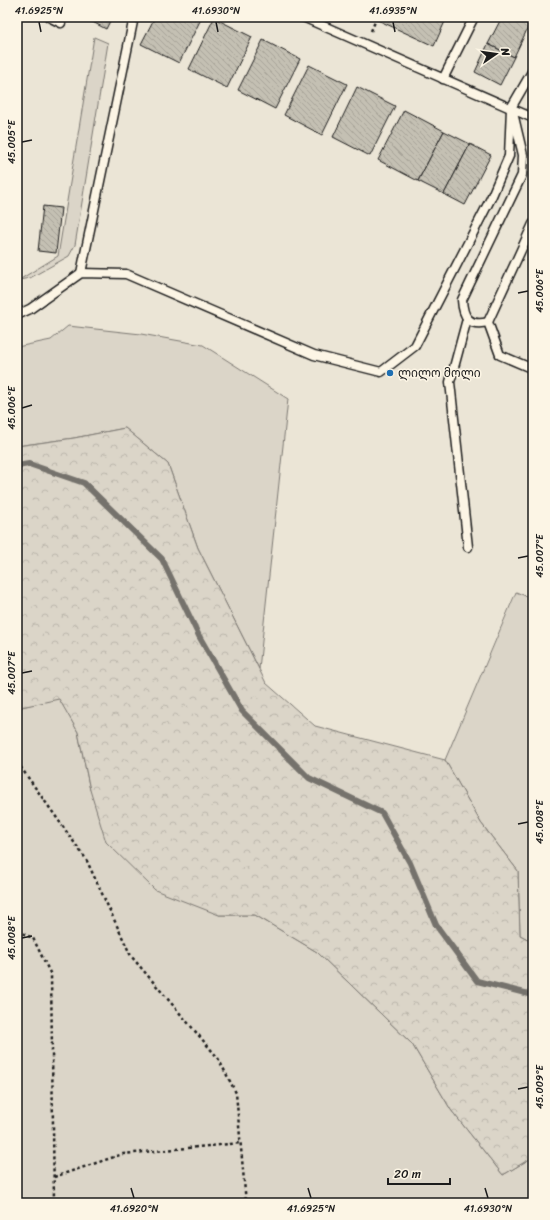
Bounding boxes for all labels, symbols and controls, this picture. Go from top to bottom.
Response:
text: 41.6925°N [15,2,63,20]
text: 41.6930°N [192,2,240,20]
text: 41.6935°N [369,2,417,20]
north arrow [476,34,516,74]
text: N [495,45,515,58]
text: 45.005°E [3,119,21,164]
text: 45.006°E [531,268,549,313]
place label: ლილო მოლი [398,362,481,384]
marker: ლილო მოლი [385,368,395,378]
text: 45.006°E [3,385,21,430]
text: 45.007°E [531,533,549,578]
text: 45.007°E [3,650,21,695]
text: 45.008°E [531,799,549,844]
text: 45.008°E [3,915,21,960]
text: 45.009°E [531,1064,549,1109]
scale bar [388,1160,450,1186]
text: 20 m [394,1163,421,1185]
text: 41.6920°N [110,1200,158,1218]
text: 41.6925°N [287,1200,335,1218]
text: 41.6930°N [464,1200,512,1218]

